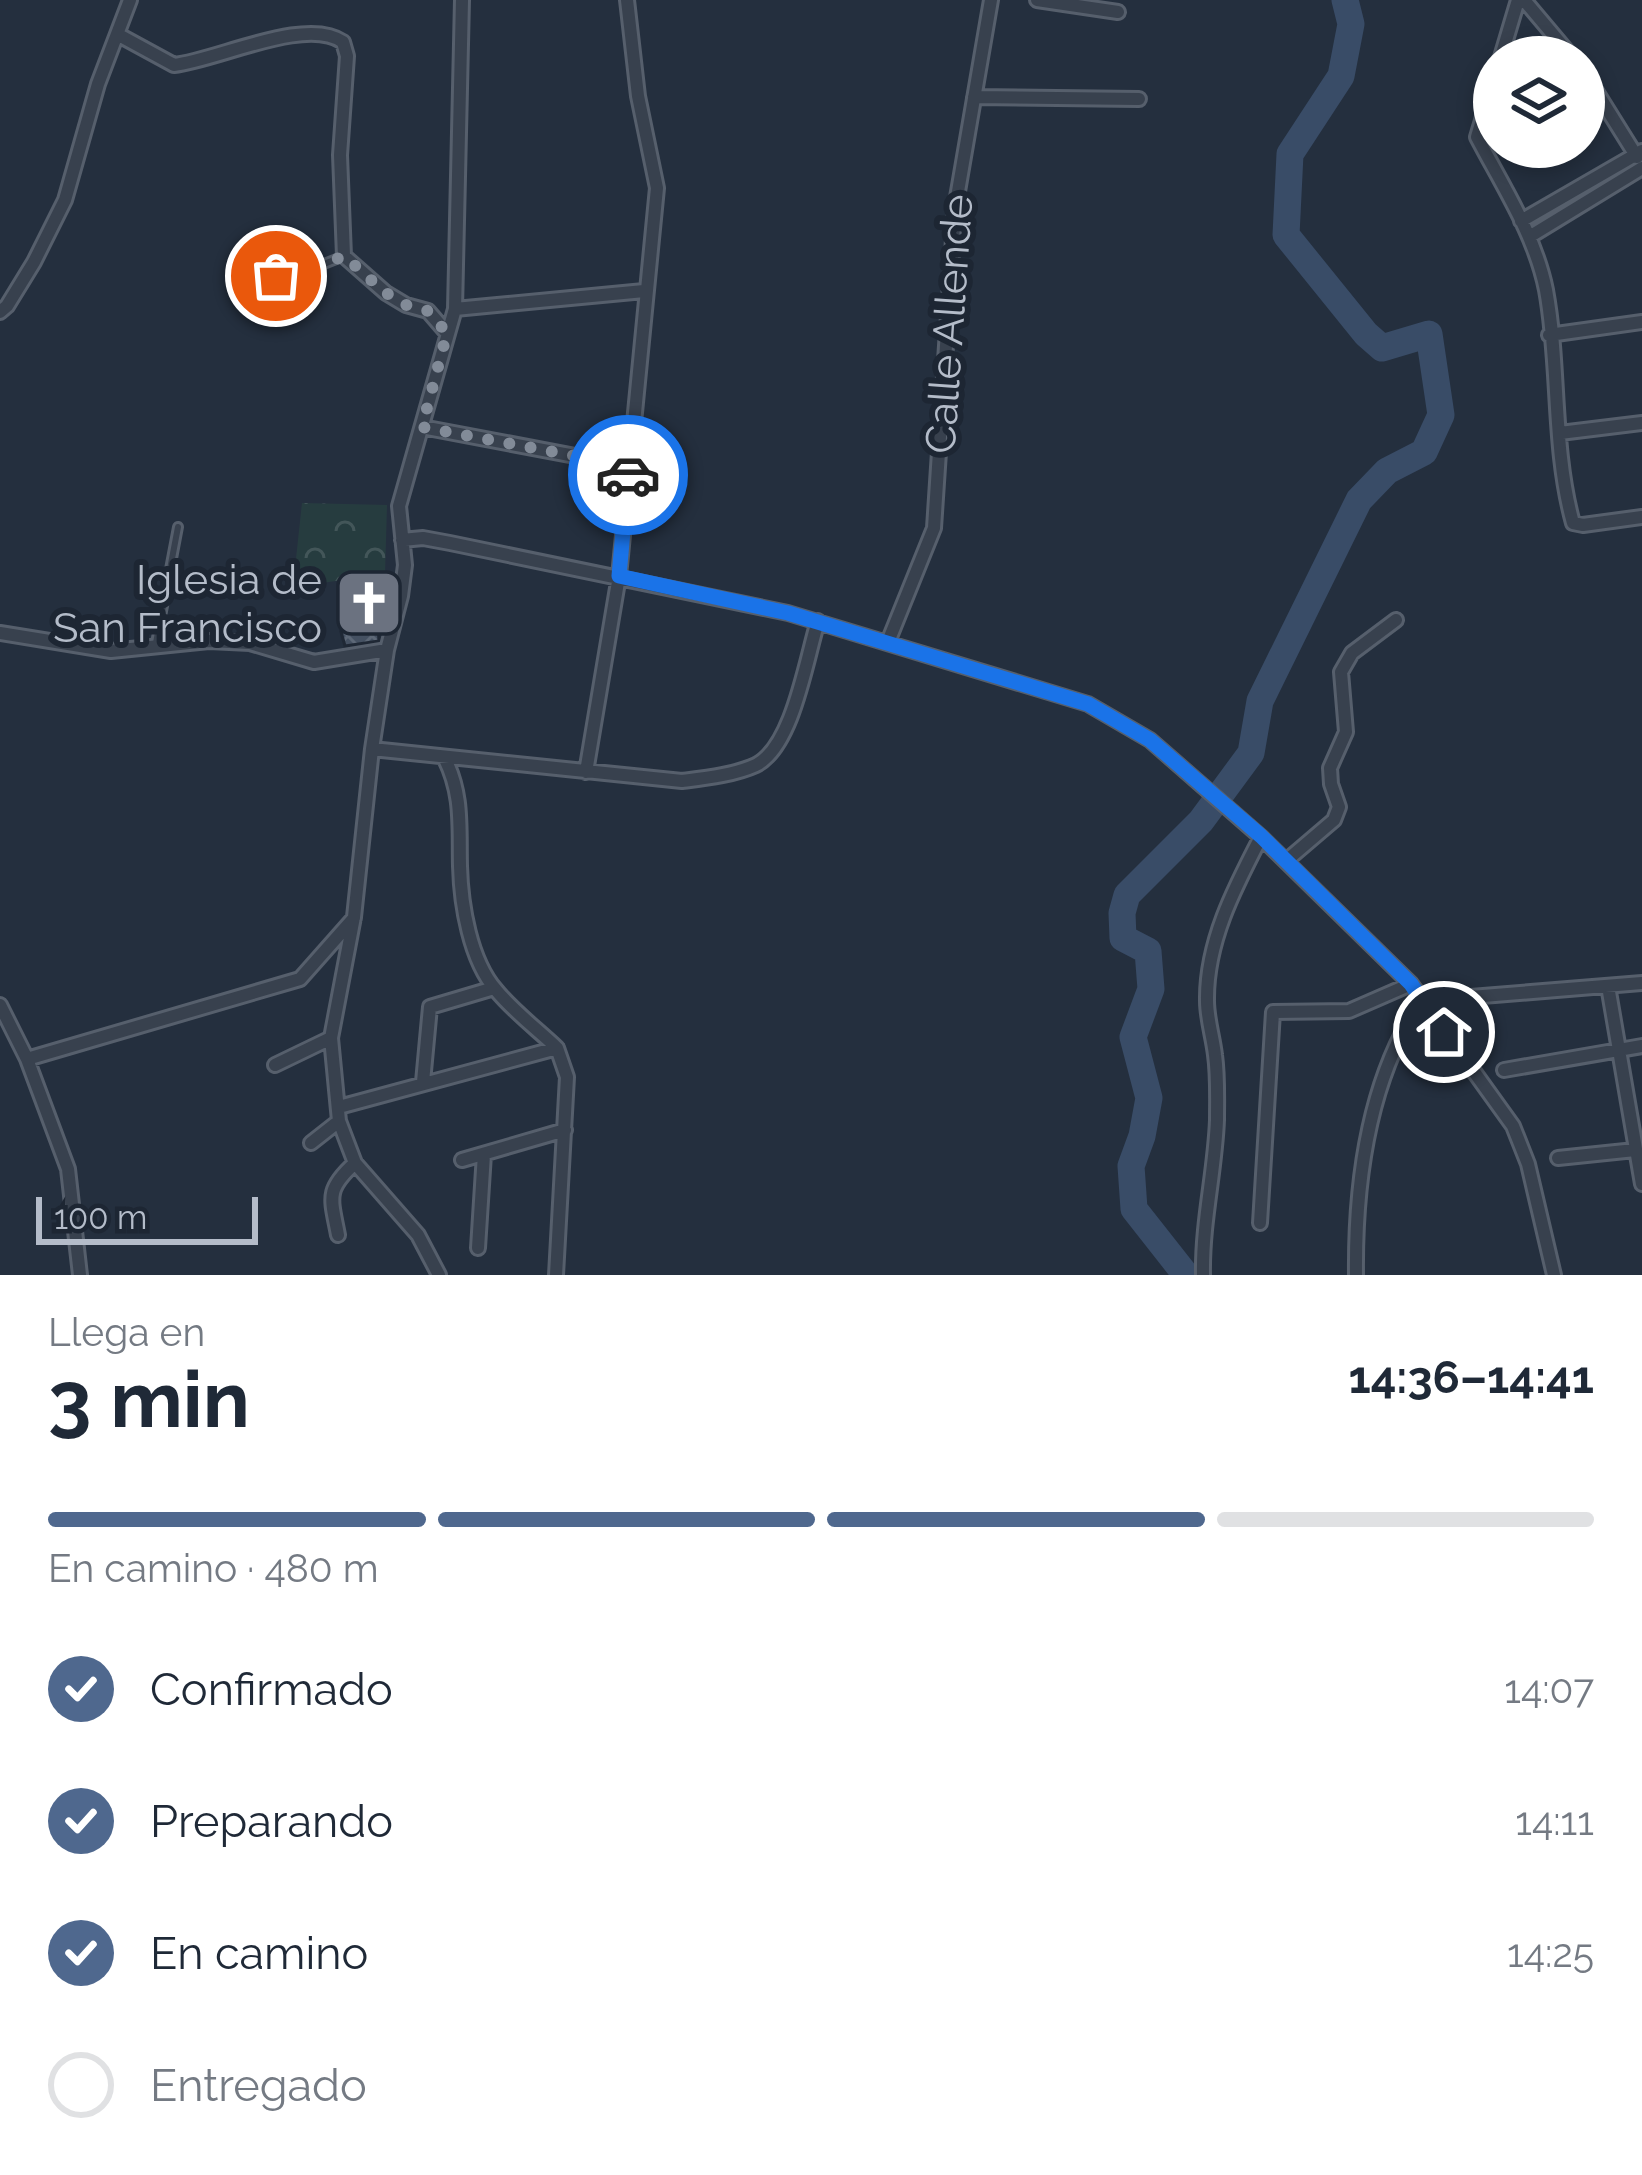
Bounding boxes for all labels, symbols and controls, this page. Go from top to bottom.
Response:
map controls [1473,36,1605,168]
button: layers [1473,36,1605,168]
street label: Calle Allende [915,193,983,455]
pin [225,225,327,327]
icon: bag [243,243,309,309]
courier [568,415,688,535]
icon: car [595,442,661,508]
place label: Iglesia de San Francisco [53,555,322,652]
church icon: Iglesia de San Francisco [334,568,404,638]
pin [1393,981,1495,1083]
icon: home [1411,999,1477,1065]
scale bar [36,1191,258,1244]
text: 100 m [54,1198,147,1237]
text: Llega en [48,1309,205,1355]
text: 14:36–14:41 [1348,1351,1594,1404]
text: 3 min [48,1354,250,1445]
text: En camino · 480 m [48,1545,379,1591]
icon: check [48,1656,114,1722]
text: Confirmado [150,1663,393,1716]
text: 14:07 [1504,1666,1594,1712]
icon: check [48,1788,114,1854]
text: Preparando [150,1795,393,1848]
text: 14:11 [1515,1798,1594,1844]
icon: check [48,1920,114,1986]
text: En camino [150,1927,368,1980]
text: 14:25 [1507,1930,1594,1976]
text: Entregado [150,2059,367,2112]

